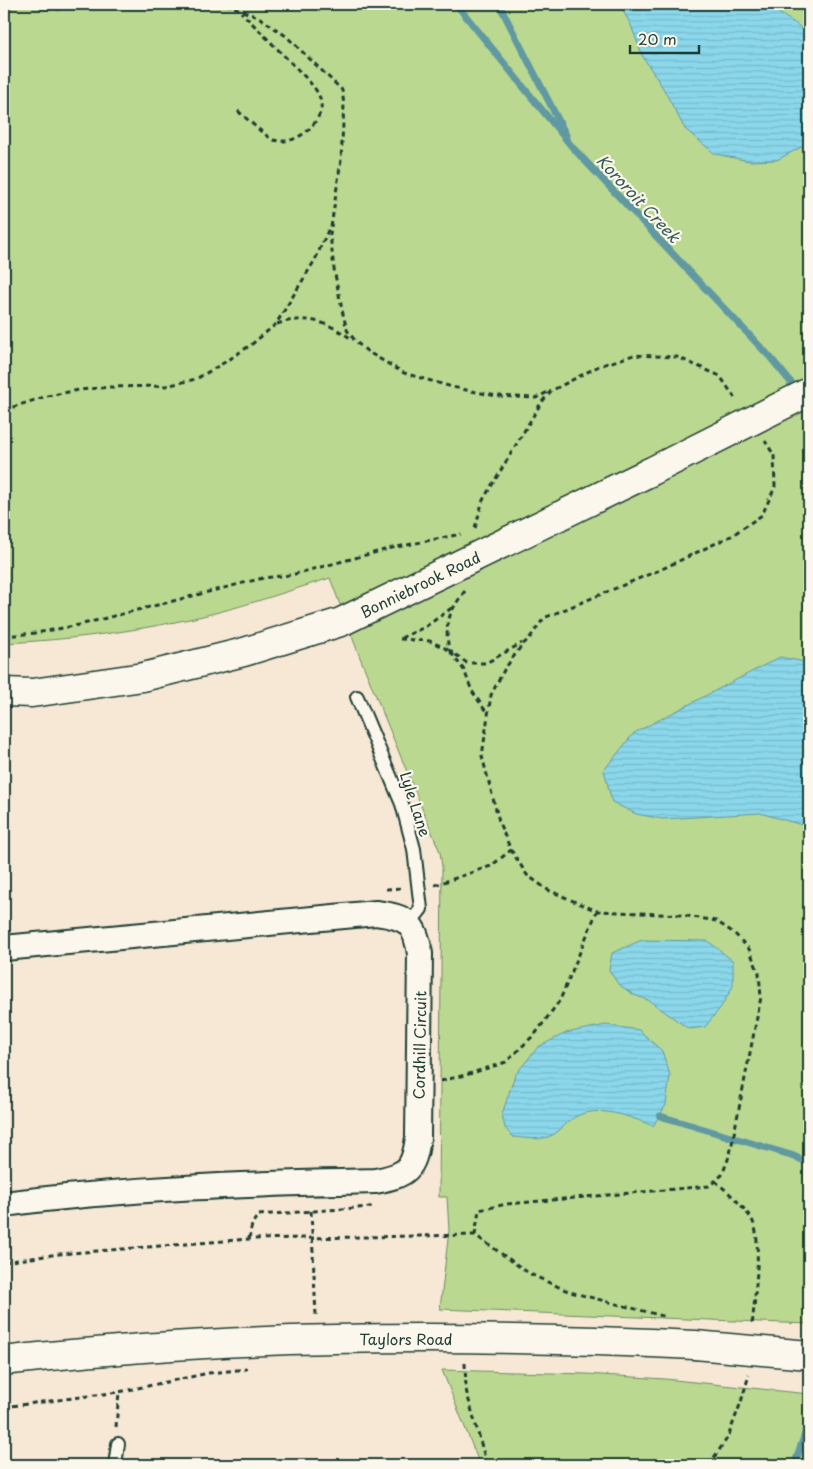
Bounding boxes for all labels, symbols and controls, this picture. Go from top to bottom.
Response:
scale bar [630,22,699,54]
text: 20 m [638,27,677,50]
water label: Kororoit Creek [592,148,687,249]
street label: Bonniebrook Road [356,545,484,623]
street label: Lyle Lane [395,768,437,840]
street label: Cordhill Circuit [407,990,431,1100]
street label: Taylors Road [359,1327,453,1350]

